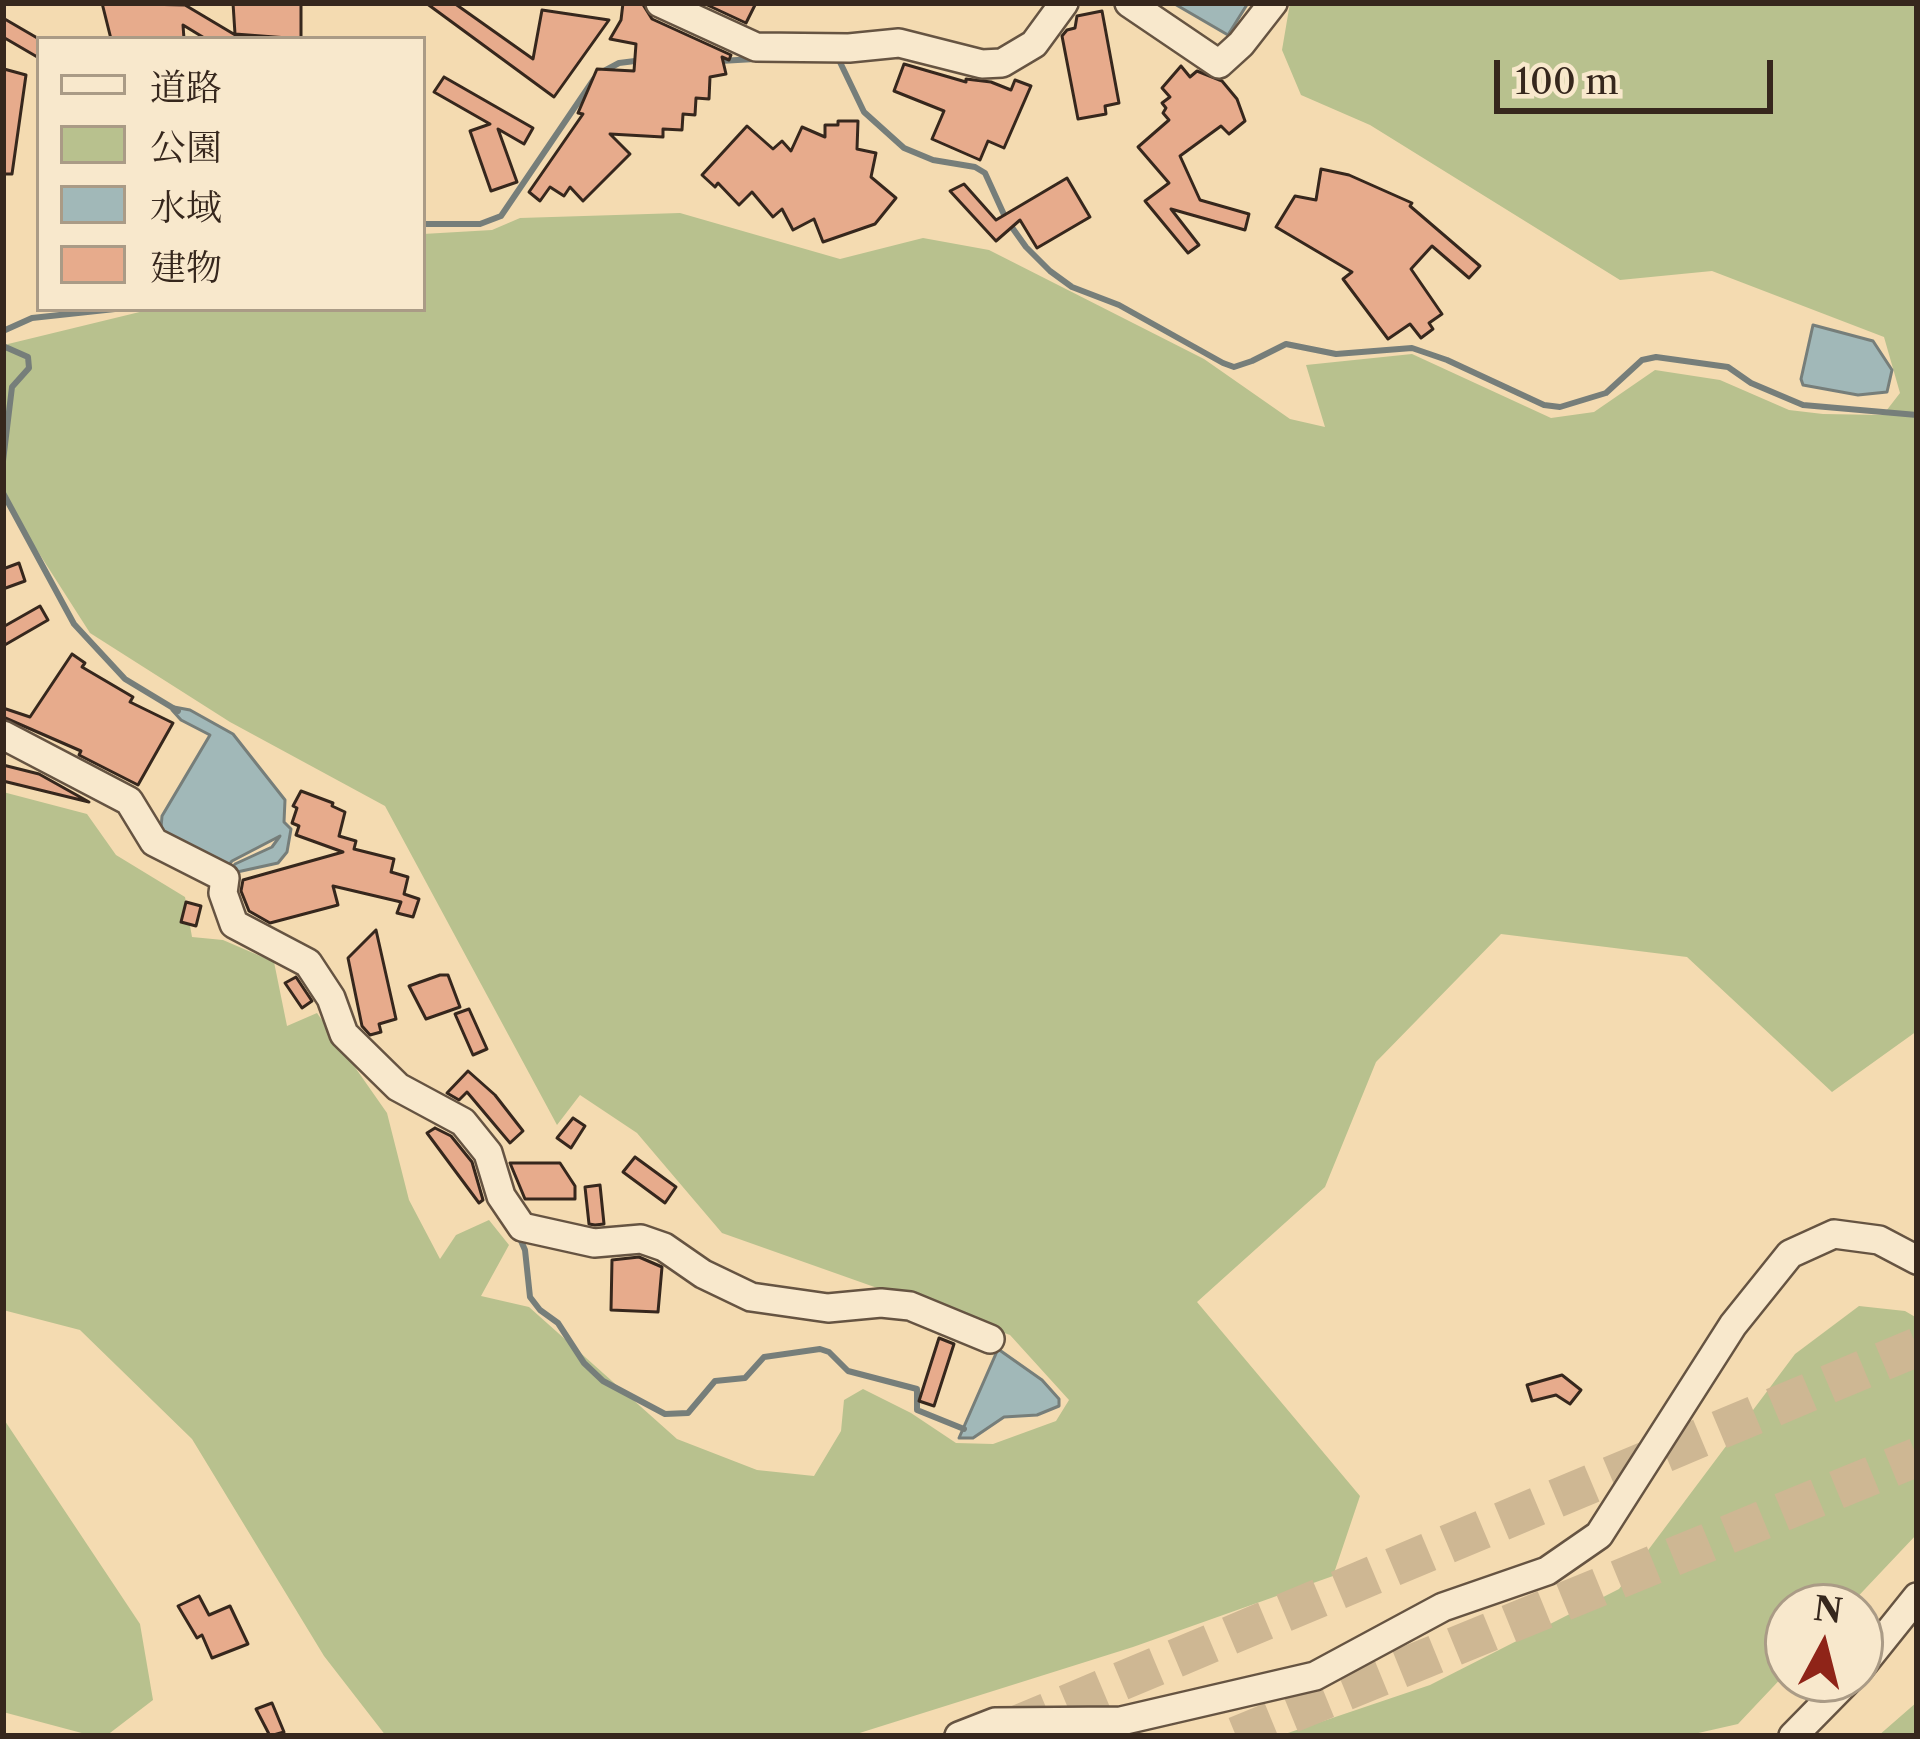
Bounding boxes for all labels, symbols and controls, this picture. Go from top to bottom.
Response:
legend [36,36,426,312]
scale bar [1500,36,1779,110]
text: 100 m [1515,59,1619,103]
text: 道路 [150,65,222,109]
text: 公園 [150,125,222,169]
text: 水域 [150,185,222,229]
text: 建物 [150,245,222,289]
north arrow [1764,1583,1884,1703]
text: N [1811,1588,1845,1632]

